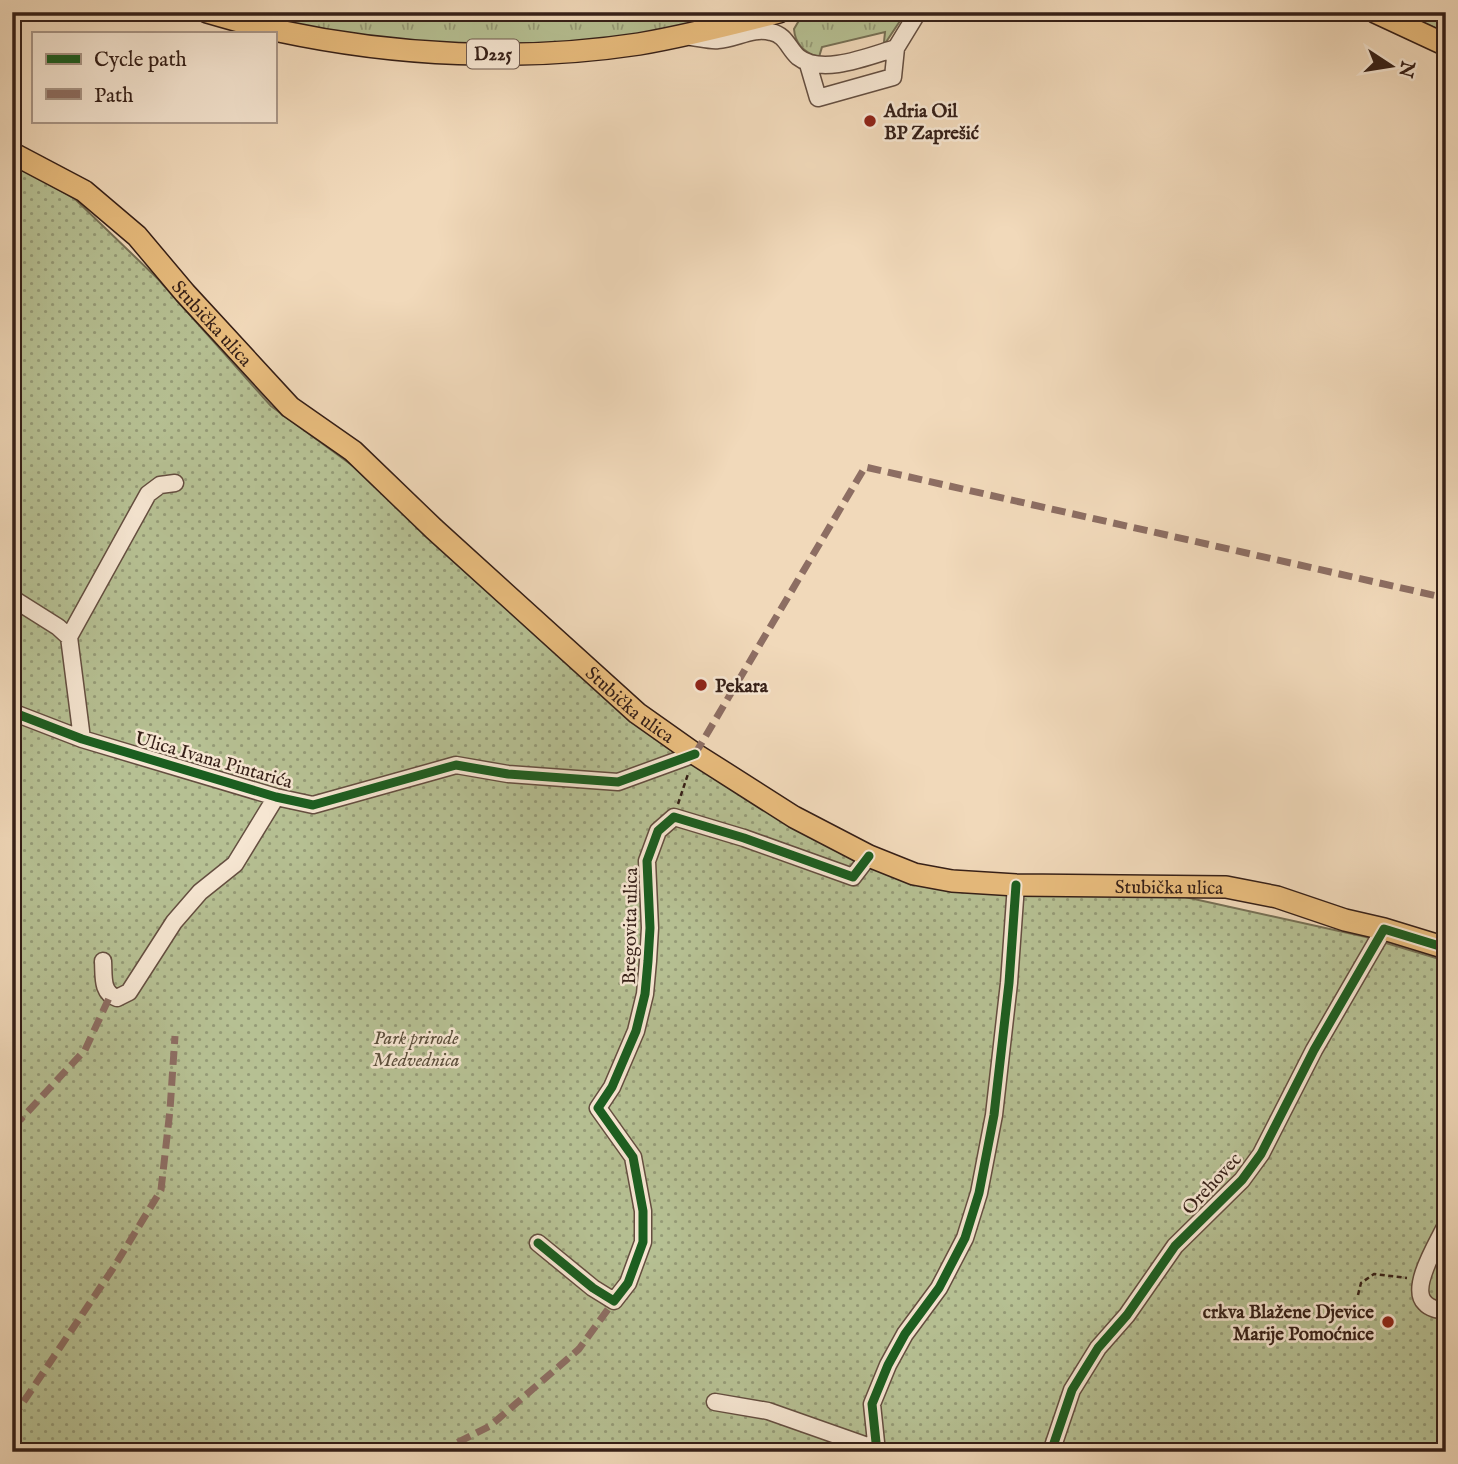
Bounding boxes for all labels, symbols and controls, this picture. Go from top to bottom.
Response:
legend [32,32,276,122]
north arrow [1356,32,1426,102]
road number: D225 [467,40,519,68]
text: Cycle path [94,47,187,74]
text: N [1392,58,1419,80]
text: Path [94,83,133,110]
place label: Adria Oil BP Zaprešić [883,100,979,146]
marker: Adria Oil BP Zaprešić [862,113,878,129]
street label: Stubička ulica [165,276,257,373]
street label: Stubička ulica [579,662,679,750]
place label: Pekara [715,675,769,699]
marker: Pekara [693,677,709,693]
street label: Ulica Ivana Pintarića [132,727,296,795]
street label: Bregovita ulica [618,866,644,985]
street label: Stubička ulica [1115,876,1224,901]
park label: Park prirode Medvednica [373,1027,459,1073]
street label: Orehovec [1178,1148,1247,1221]
place label: crkva Blažene Djevice Marije Pomoćnice [1203,1301,1374,1347]
marker: crkva Blažene Djevice Marije Pomoćnice [1380,1314,1396,1330]

